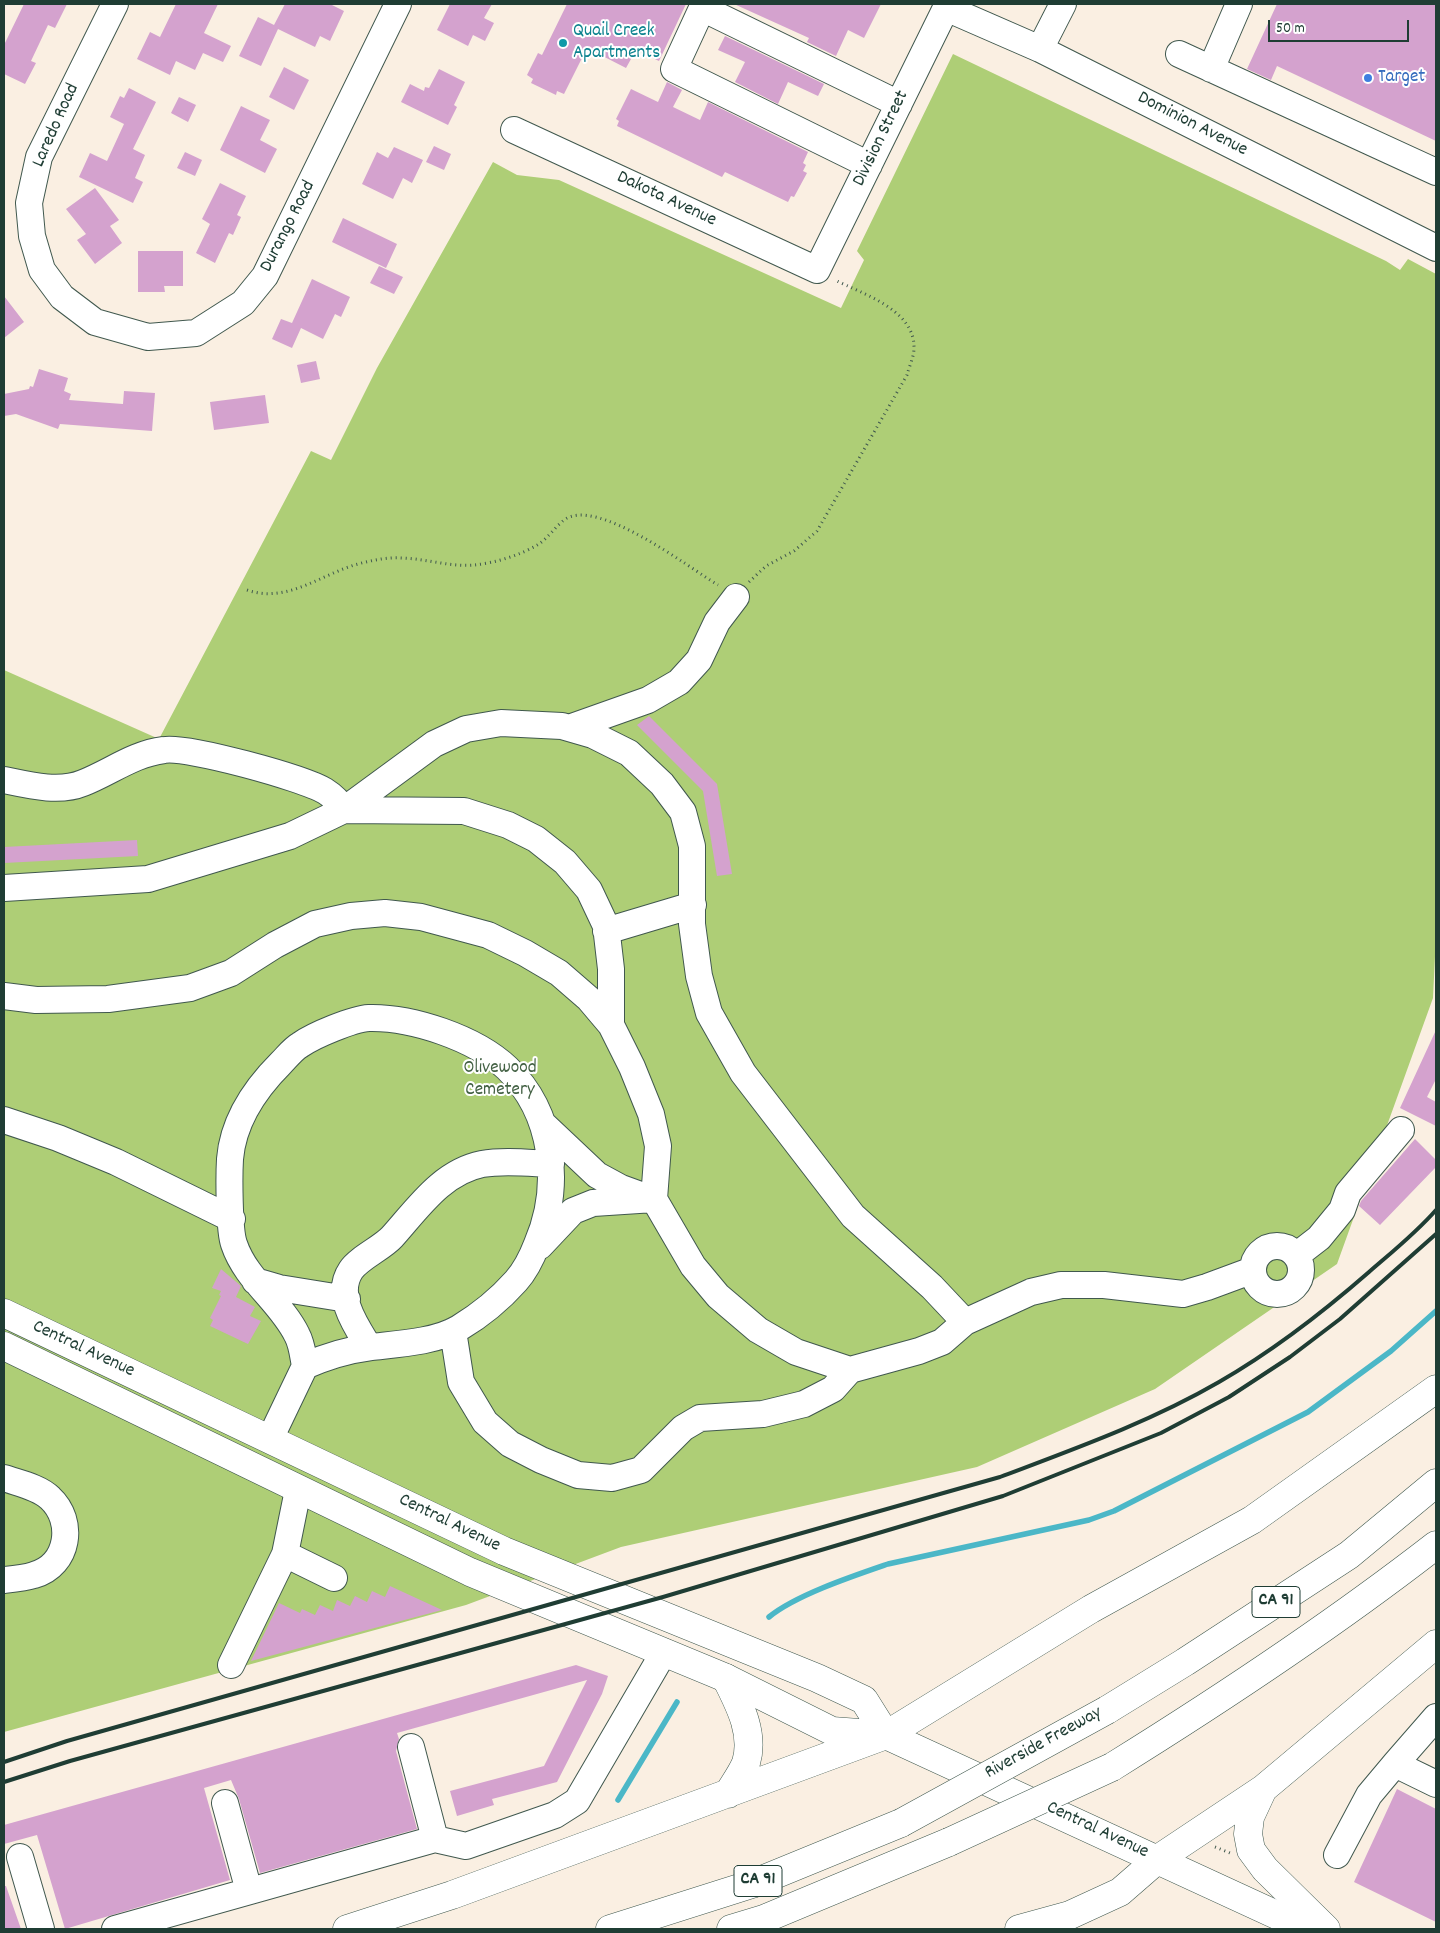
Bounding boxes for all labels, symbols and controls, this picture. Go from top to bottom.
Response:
scale bar [1270,10,1411,42]
text: 50 m [1276,18,1305,40]
place label: Quail Creek Apartments [573,21,660,65]
marker: Quail Creek Apartments [557,37,569,49]
place label: Target [1378,67,1425,89]
marker: Target [1362,72,1374,84]
street label: Laredo Road [28,81,86,171]
street label: Division Street [849,87,915,191]
street label: Dominion Avenue [1133,87,1251,163]
street label: Dakota Avenue [613,167,719,233]
street label: Durango Road [256,178,322,276]
park label: Olivewood Cemetery [463,1058,537,1102]
street label: Central Avenue [28,1316,138,1384]
street label: Central Avenue [394,1490,504,1558]
road number: CA 91 [1252,1586,1300,1618]
street label: Riverside Freeway [982,1702,1106,1786]
street label: Central Avenue [1042,1797,1152,1865]
road number: CA 91 [734,1865,782,1896]

